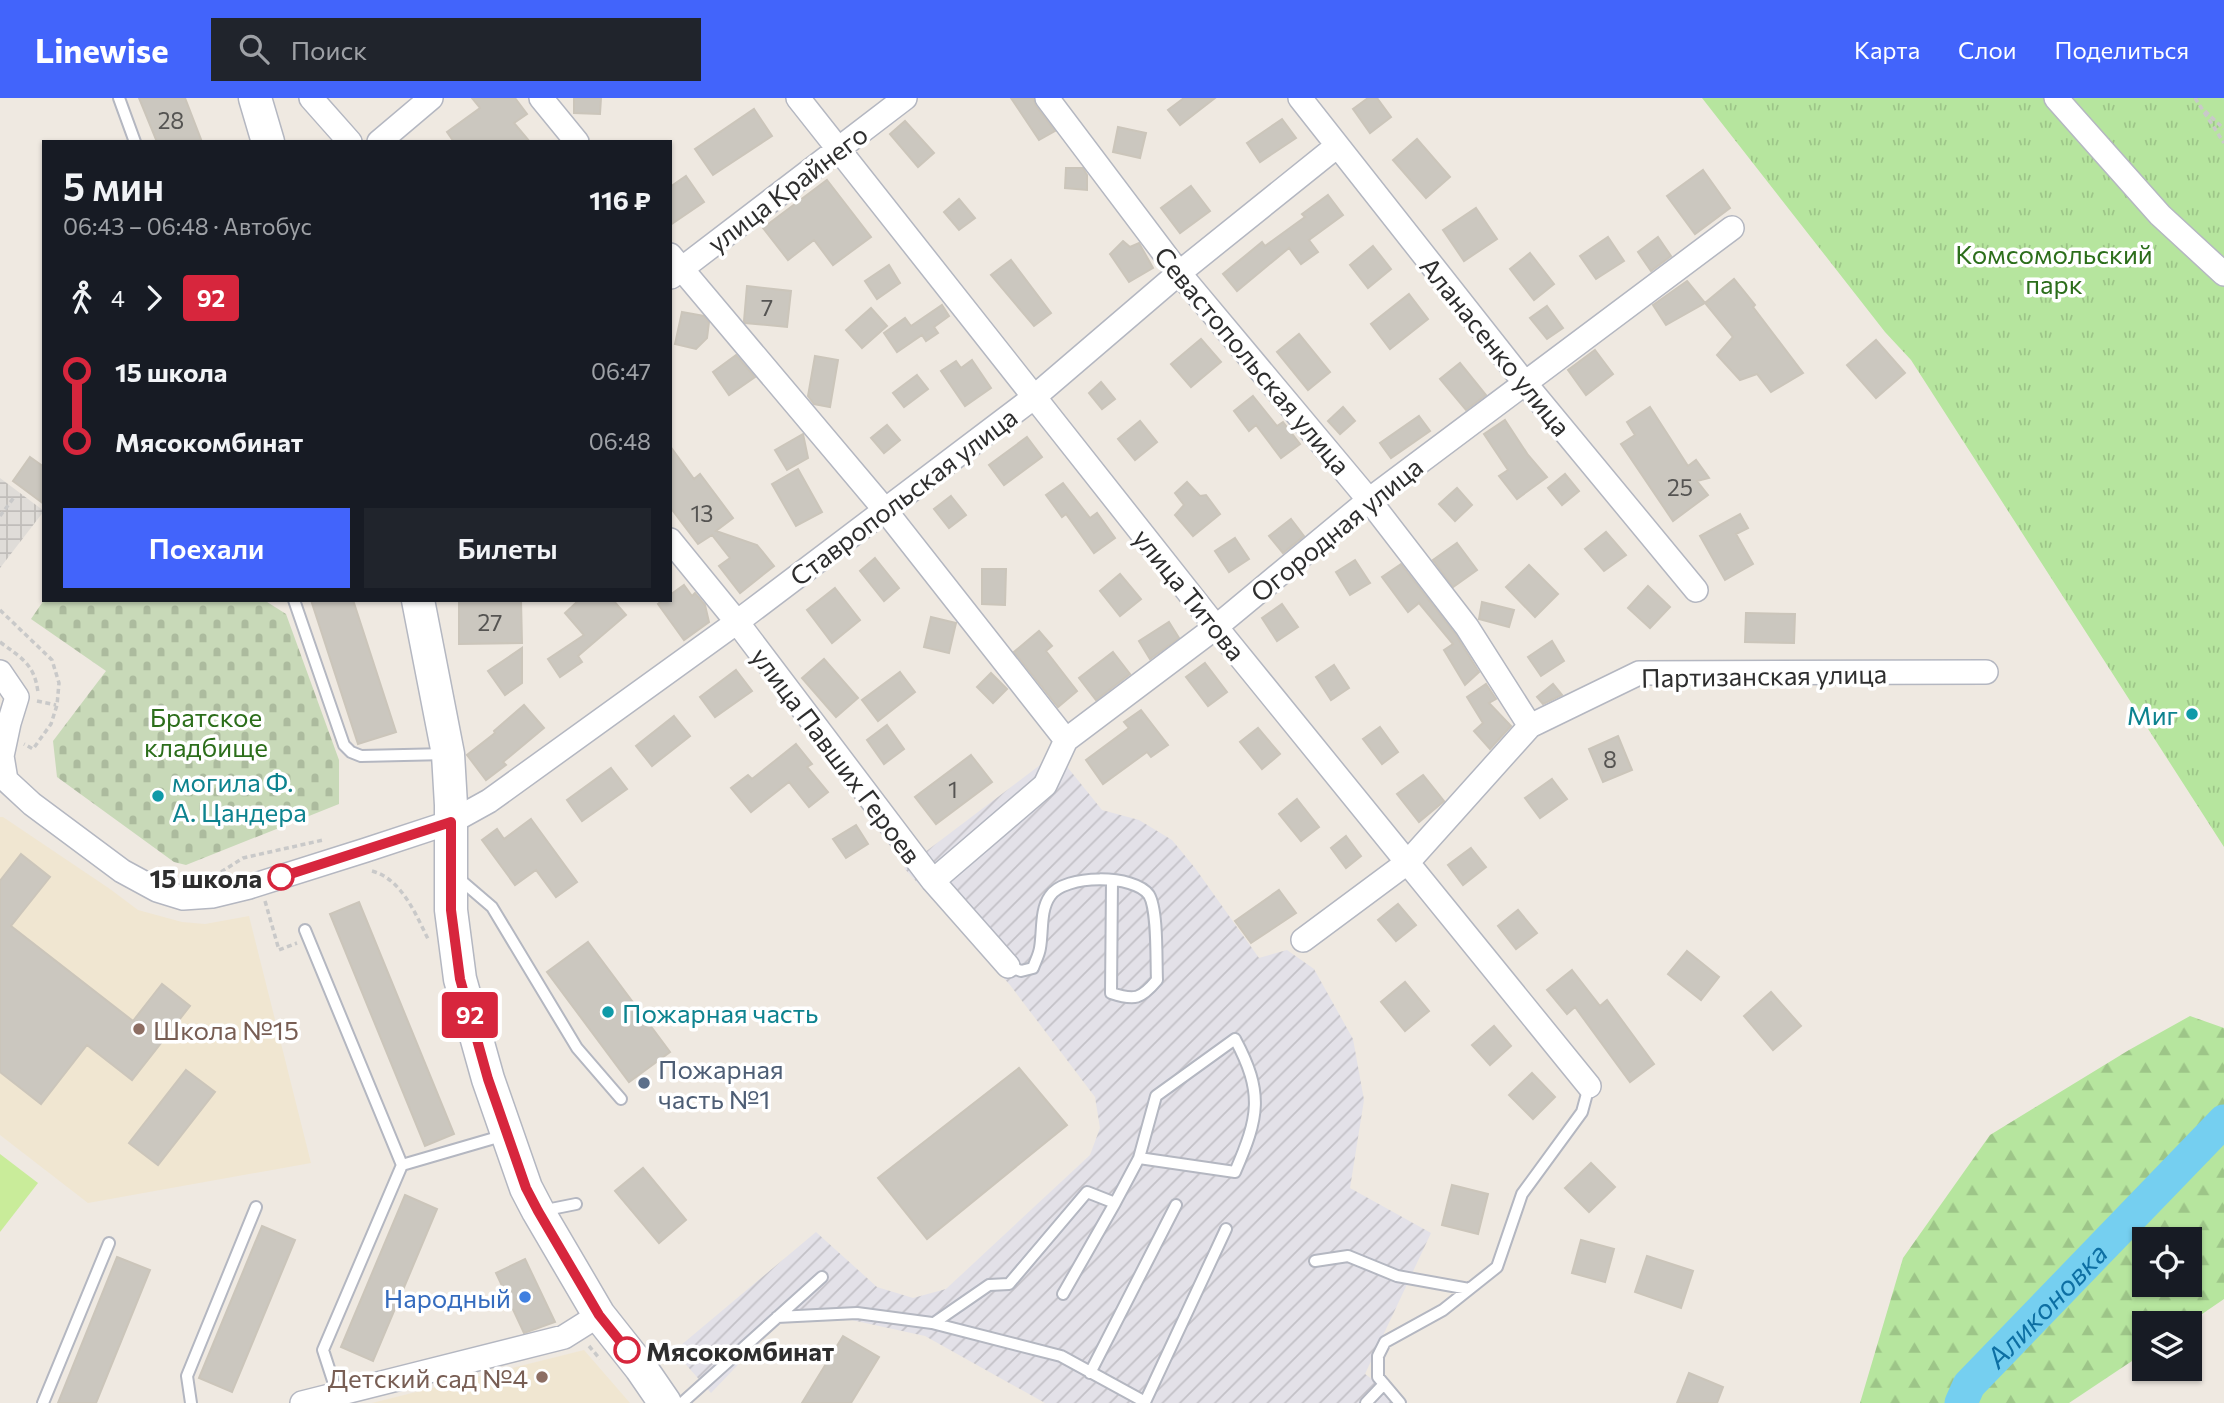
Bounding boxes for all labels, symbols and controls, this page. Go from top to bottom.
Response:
search box [211,18,701,81]
text: Linewise [35,29,169,70]
icon: search [235,30,273,68]
text: Поиск [291,34,367,65]
text: Карта [1854,35,1920,64]
text: Слои [1958,35,2016,64]
text: Поделиться [2054,35,2189,64]
house number: 28 [158,106,184,134]
street label: улица Крайнего [701,118,873,258]
text: 5 мин [63,162,164,209]
text: 116 ₽ [589,184,651,215]
text: 06:43 – 06:48 · Автобус [63,212,312,240]
park label: Комсомольский парк [1955,238,2153,299]
street label: Севастопольская улица [1149,240,1357,480]
street label: Аланасенко улица [1414,250,1578,442]
icon: walk [63,279,101,317]
icon: forward [135,279,173,317]
text: 92 [197,283,225,312]
text: 4 [111,284,125,312]
house number: 7 [761,293,773,321]
text: 15 школа [115,356,227,387]
text: 06:47 [591,357,651,385]
street label: Ставропольская улица [783,401,1023,591]
text: Мясокомбинат [115,426,303,457]
text: 06:48 [589,427,651,455]
street label: Огородная улица [1244,450,1428,608]
house number: 25 [1667,473,1693,501]
house number: 13 [691,499,713,527]
button: Поехали [63,508,350,588]
button: Билеты [364,508,651,588]
street label: улица Титова [1127,522,1253,666]
house number: 27 [478,608,502,636]
street label: улица Павших Героев [746,641,928,869]
street label: Партизанская улица [1641,657,1887,693]
place label: Миг [2127,699,2178,730]
park label: Братское кладбище [144,701,268,762]
marker: Миг [2184,706,2200,722]
house number: 8 [1603,745,1617,773]
place label: могила Ф. А. Цандера [172,766,307,827]
house number: 1 [948,775,958,803]
marker: могила Ф. А. Цандера [150,788,166,804]
place label: 15 школа [150,862,262,893]
marker: 15 школа [268,864,294,890]
line badge: 92 [438,992,502,1038]
place label: Пожарная часть [622,997,818,1028]
text: 92 [456,1000,484,1029]
marker: Пожарная часть [600,1004,616,1020]
place label: Школа №15 [153,1014,299,1045]
marker: Школа №15 [131,1021,147,1037]
place label: Пожарная часть №1 [658,1053,784,1114]
marker: Пожарная часть №1 [636,1075,652,1091]
map controls [2132,1227,2202,1381]
button: locate [2132,1227,2202,1297]
water label: Аликоновка [1978,1236,2114,1375]
place label: Народный [384,1282,511,1313]
marker: Народный [517,1289,533,1305]
button: layers [2132,1311,2202,1381]
place label: Мясокомбинат [646,1335,835,1366]
marker: Мясокомбинат [614,1337,640,1363]
place label: Детский сад №4 [328,1362,528,1393]
marker: Детский сад №4 [534,1369,550,1385]

